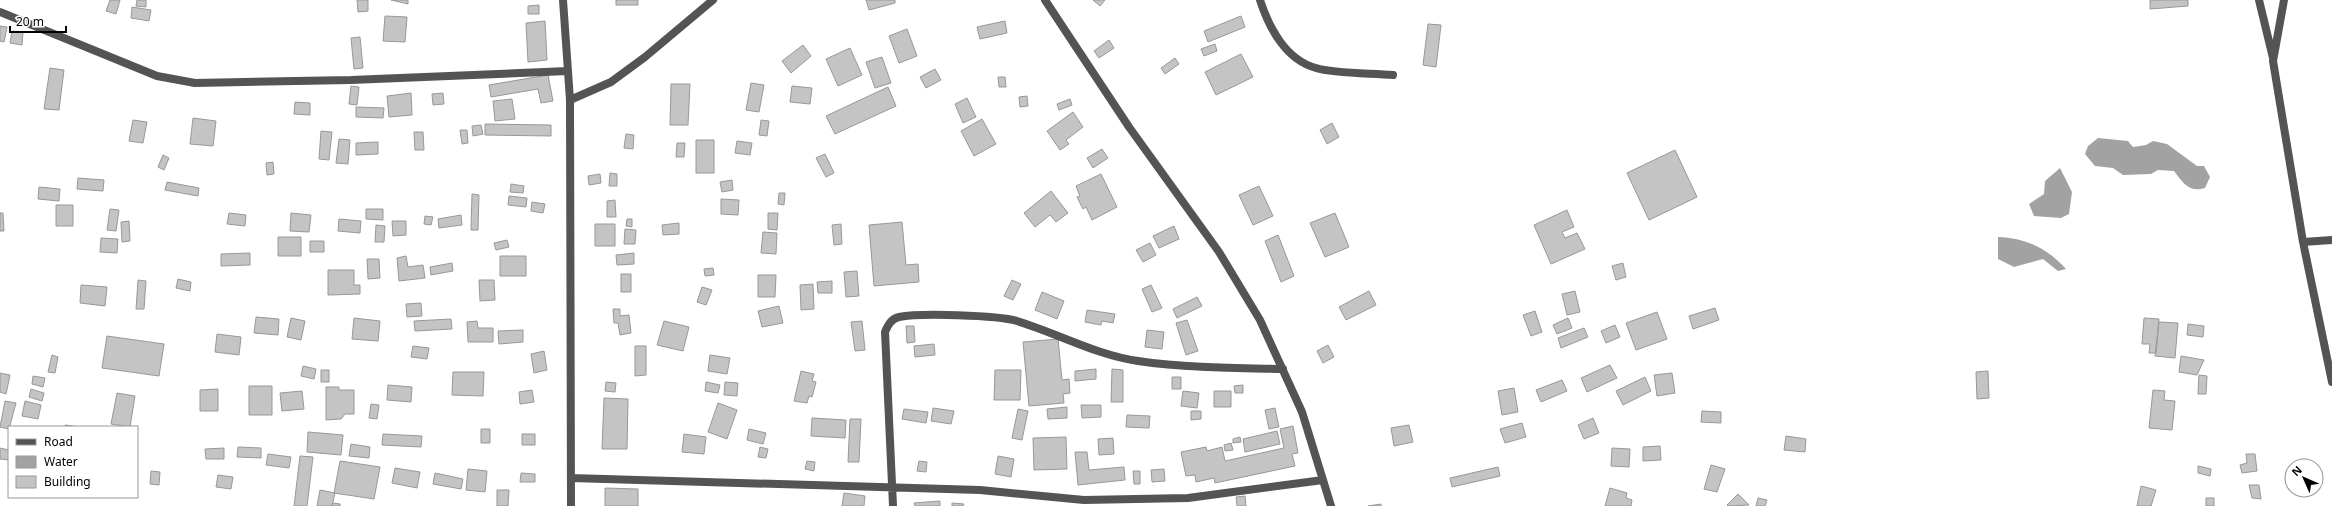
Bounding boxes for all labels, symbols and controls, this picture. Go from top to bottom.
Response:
scale bar [10,8,66,34]
text: 20 m [16,13,44,30]
legend [8,426,138,498]
text: Road [44,433,73,450]
text: Water [44,453,78,470]
north arrow [2284,458,2324,498]
text: N [2288,462,2305,479]
text: Building [44,473,91,490]

